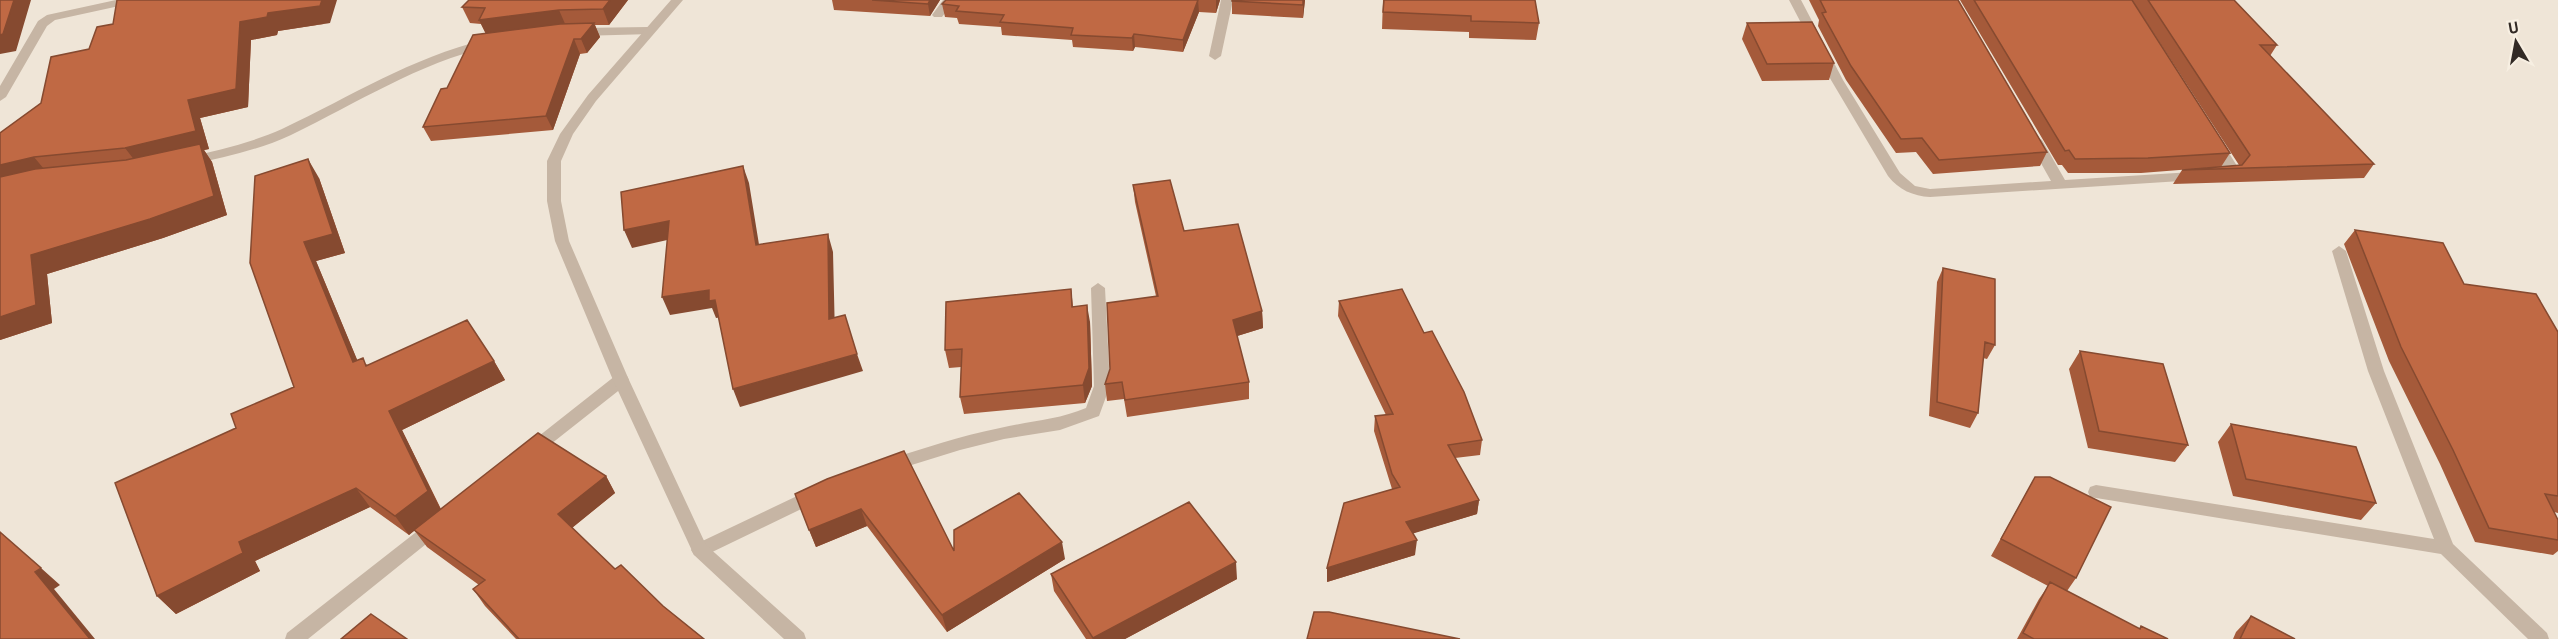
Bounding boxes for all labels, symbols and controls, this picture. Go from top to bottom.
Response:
north arrow [2486,12,2546,72]
text: U [2507,17,2520,38]

